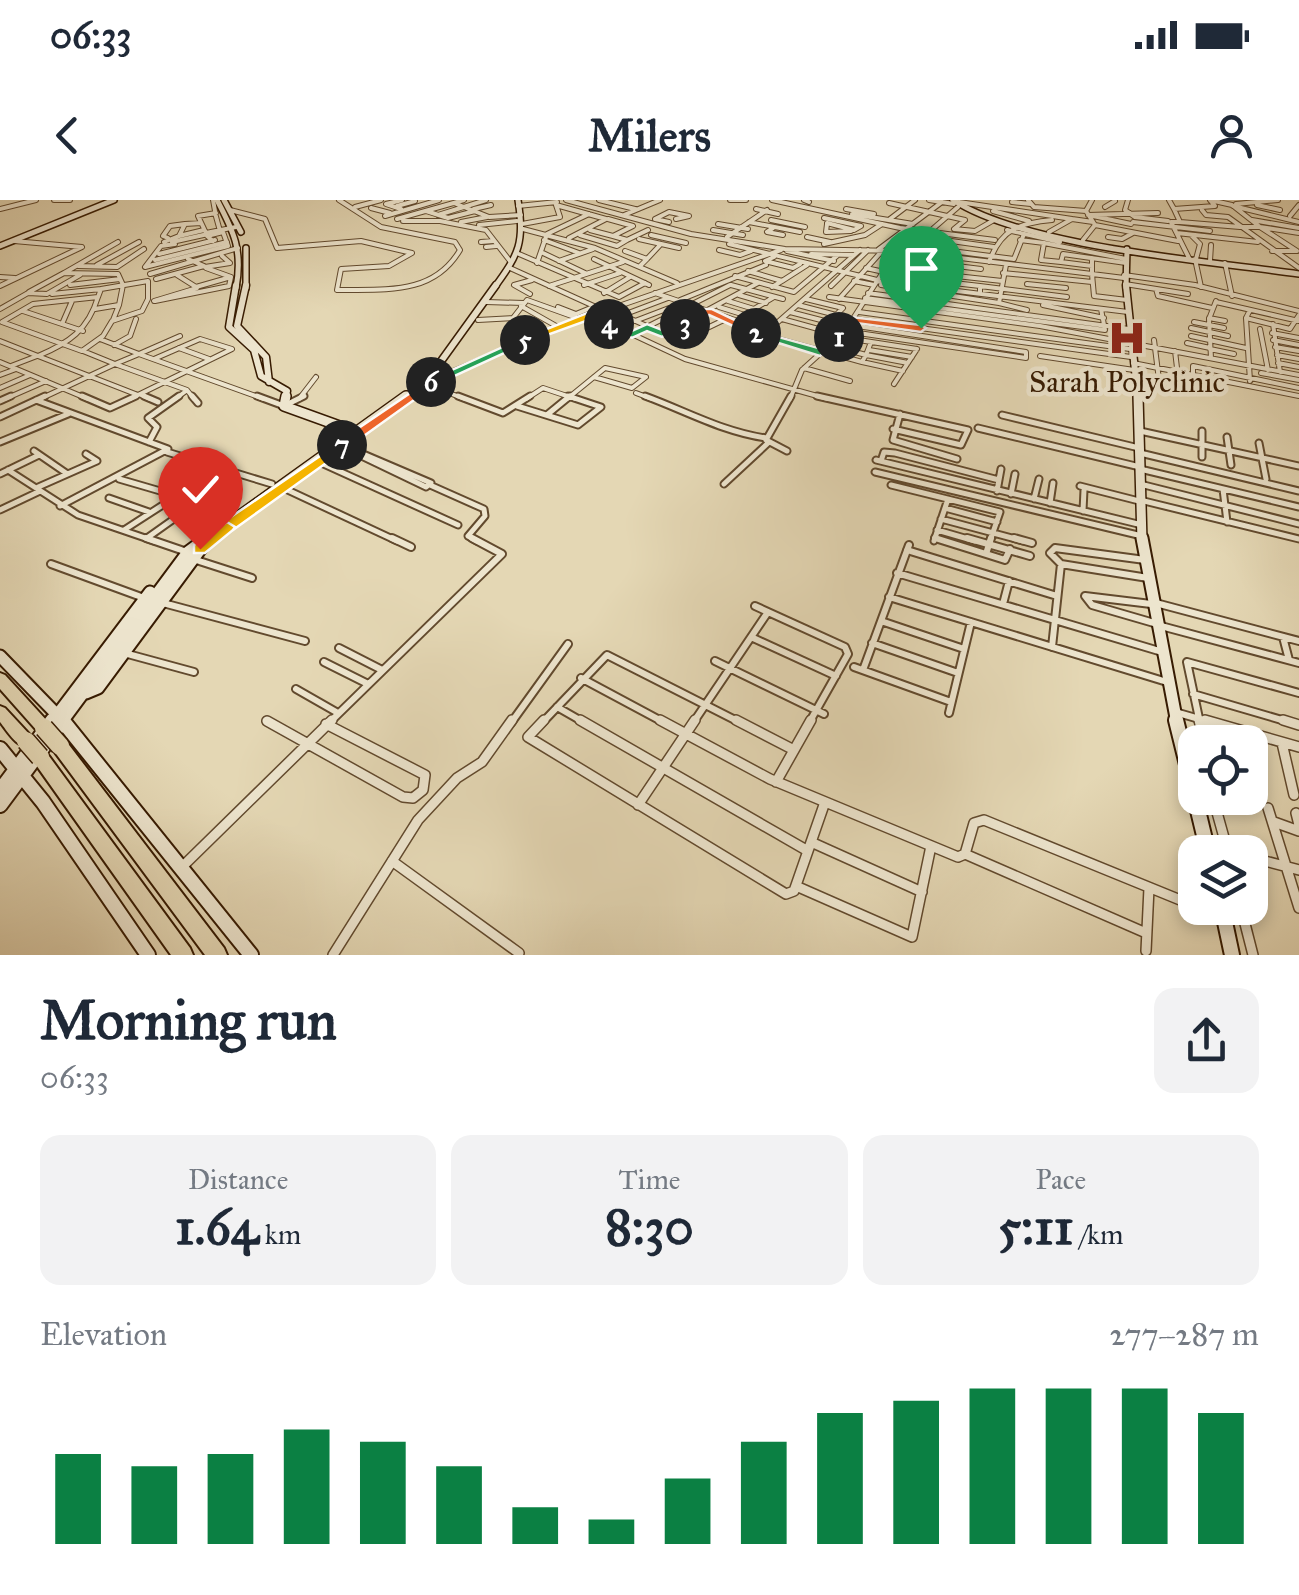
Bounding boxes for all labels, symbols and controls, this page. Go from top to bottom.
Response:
text: 06:33 [50,12,132,58]
icon: back [40,108,95,163]
text: Milers [588,108,711,163]
icon: person [1204,108,1259,163]
pin [879,226,964,329]
icon: arrive [894,241,949,296]
pin: 4 [584,299,634,349]
pin: 3 [660,299,710,349]
text: 4 [601,306,617,341]
text: 3 [679,306,691,341]
pin: 2 [731,308,781,358]
pin: 1 [814,312,864,362]
pin: 5 [500,315,550,365]
text: 2 [749,315,763,350]
hospital icon: Sarah Polyclinic [1106,317,1148,359]
text: 1 [833,319,845,354]
text: 5 [518,322,532,357]
pin: 6 [406,357,456,407]
text: 6 [424,364,438,399]
place label: Sarah Polyclinic [1029,364,1225,400]
pin: 7 [317,420,367,470]
text: 7 [335,427,349,462]
pin [158,447,243,550]
icon: check [173,462,228,517]
map controls [1178,725,1268,925]
button: locate [1178,725,1268,815]
button: layers [1178,835,1268,925]
text: Morning run [40,987,337,1054]
button: share [1154,988,1259,1093]
text: 06:33 [40,1058,109,1097]
text: Distance [188,1162,288,1197]
text: Time [618,1162,680,1197]
text: Pace [1035,1162,1086,1197]
text: 1.64 [175,1197,259,1258]
text: 8:30 [605,1197,694,1258]
text: 5:11 [998,1197,1073,1258]
text: km [259,1217,301,1252]
text: /km [1073,1217,1124,1252]
text: Elevation [40,1315,167,1354]
text: 277–287 m [1110,1315,1259,1354]

